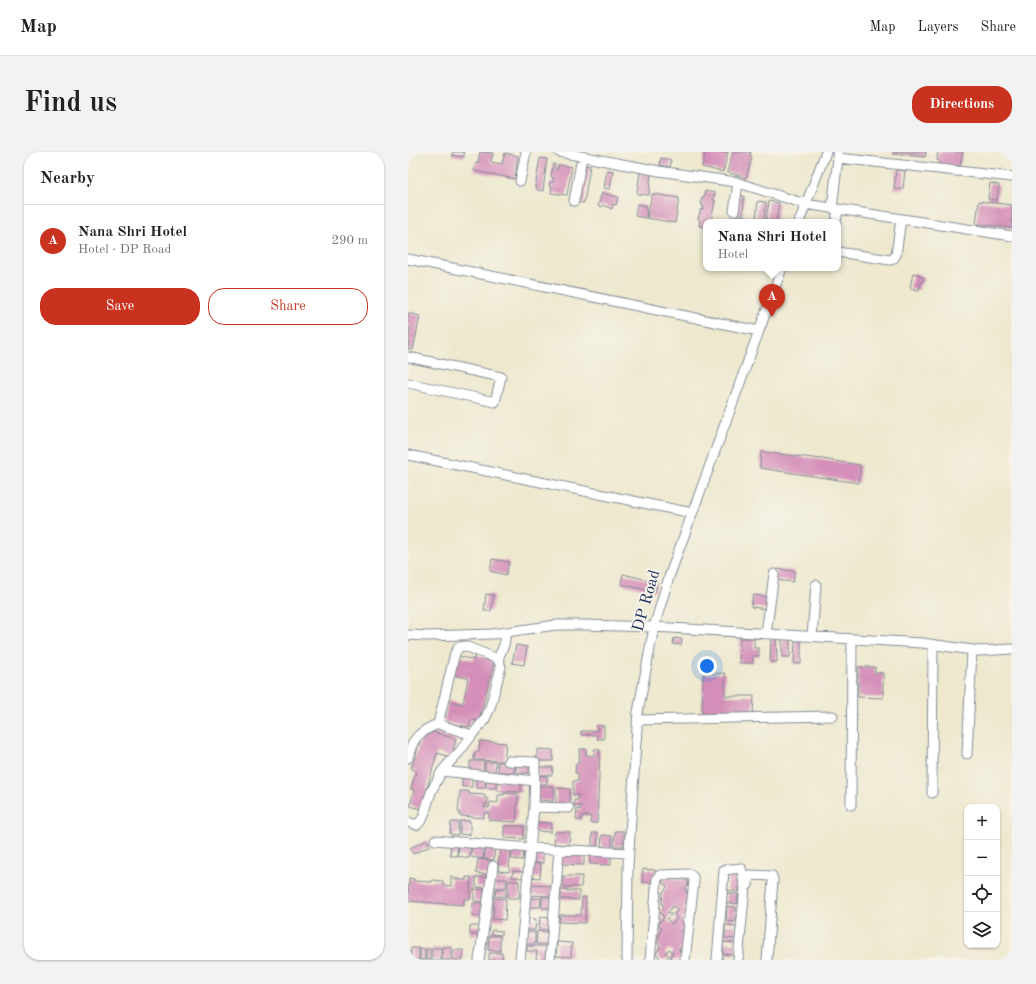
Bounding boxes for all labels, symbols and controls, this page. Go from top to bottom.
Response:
text: Map [20,18,57,37]
text: Map [870,20,896,34]
text: Layers [918,20,959,34]
text: Share [981,20,1016,34]
button: Directions [912,86,1012,123]
text: Find us [24,90,117,118]
text: Nearby [40,170,95,187]
popup [703,219,841,271]
text: Nana Shri Hotel [78,225,187,240]
text: Nana Shri Hotel [717,230,827,245]
text: A [48,234,58,247]
text: 290 m [331,234,368,247]
text: Hotel · DP Road [78,243,171,256]
text: Hotel [717,248,748,261]
pin: A [759,284,785,317]
button: Save [40,288,200,325]
button: Share [208,288,368,325]
street label: DP Road [631,568,663,634]
your location [697,656,717,676]
map controls [964,804,1000,948]
button: + [964,804,1000,840]
button: − [964,840,1000,876]
button: locate [964,876,1000,912]
button: layers [964,912,1000,948]

